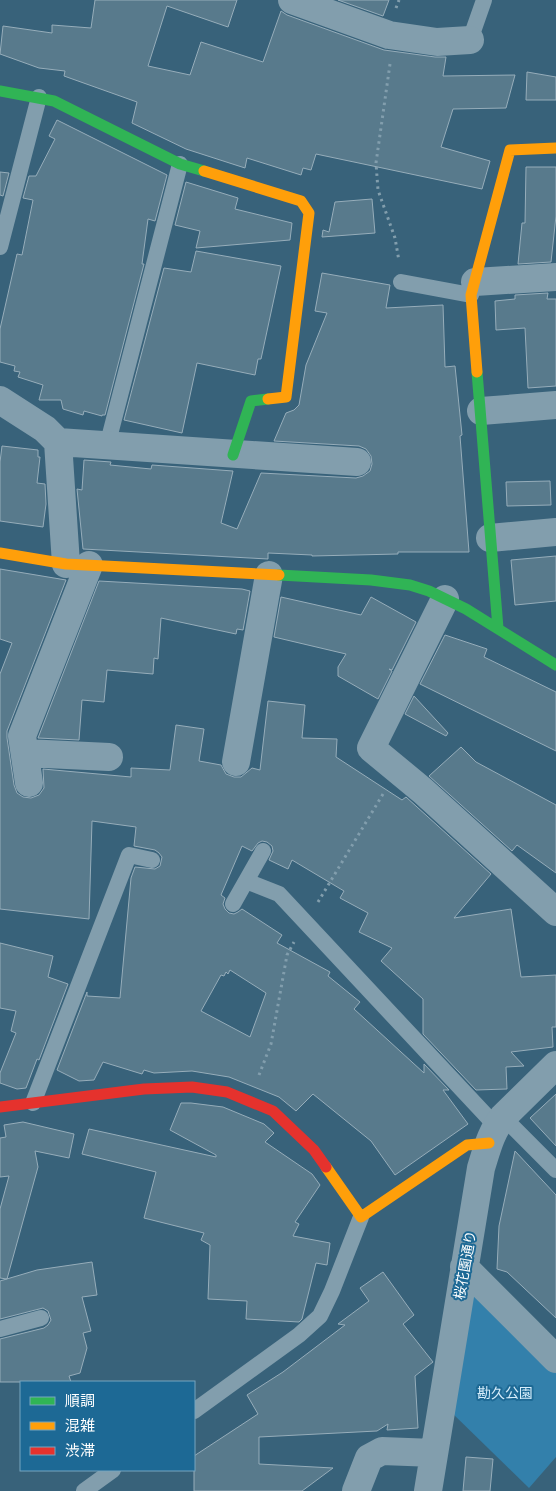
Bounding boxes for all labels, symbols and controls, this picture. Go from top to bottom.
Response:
street label: 桜花園通り [450,1229,480,1301]
legend [20,1381,195,1471]
park label: 勘久公園 [477,1384,533,1402]
text: 順調 [65,1391,95,1410]
text: 混雑 [65,1416,95,1435]
text: 渋滞 [65,1441,95,1460]

